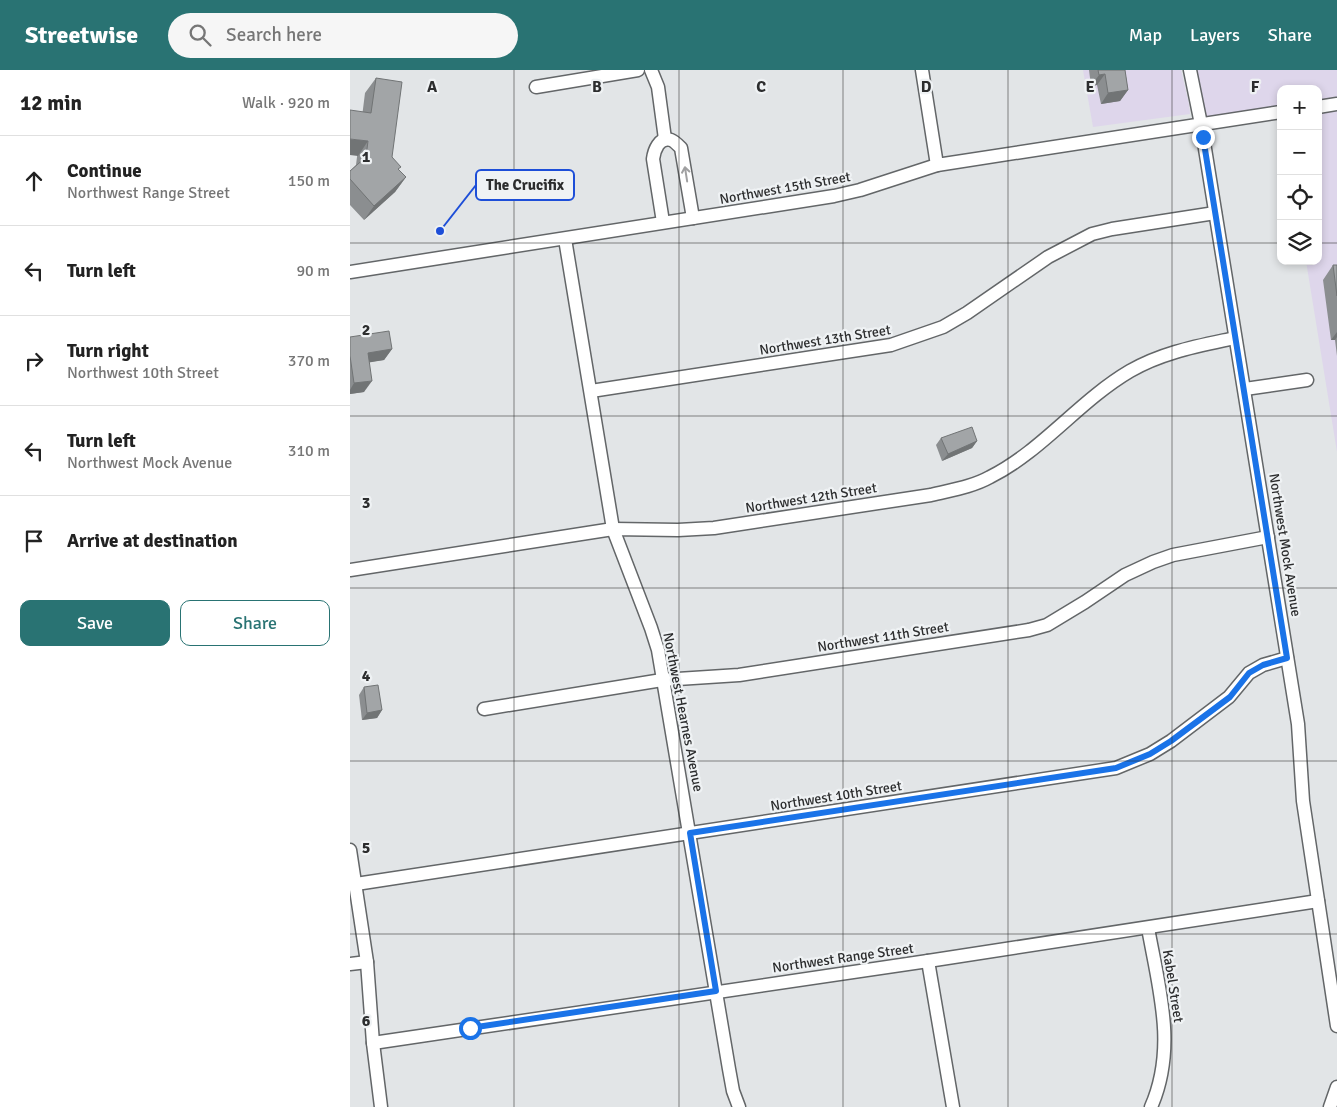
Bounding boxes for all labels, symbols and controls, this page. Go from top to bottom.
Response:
search box [168,13,518,58]
text: Streetwise [25,20,138,50]
icon: search [186,21,214,49]
text: Search here [226,23,322,47]
text: Map [1129,24,1162,46]
text: Layers [1190,24,1240,46]
text: Share [1268,24,1312,46]
text: A [427,77,438,97]
text: B [592,77,602,97]
text: C [756,77,766,97]
text: D [921,77,932,97]
text: E [1085,77,1095,97]
text: F [1251,77,1260,97]
map controls [1277,85,1322,265]
button: + [1277,85,1322,130]
text: 12 min [20,90,82,116]
text: Walk · 920 m [242,93,330,113]
route end [1192,126,1215,149]
button: − [1277,130,1322,175]
text: 1 [362,147,371,167]
text: Continue [67,159,142,183]
one-way arrow [681,166,691,182]
icon: ahead [20,167,48,195]
street label: Northwest 15th Street [718,168,852,208]
callout: The Crucifix [476,170,574,200]
text: 150 m [288,171,330,191]
button: locate [1277,175,1322,220]
text: The Crucifix [486,176,565,194]
text: Northwest Range Street [67,183,230,203]
button: layers [1277,220,1322,265]
icon: left [20,257,48,285]
text: Turn left [67,259,136,283]
text: 90 m [296,261,330,281]
text: 2 [362,320,370,340]
street label: Northwest 13th Street [758,321,892,359]
text: Turn right [67,339,149,363]
icon: right [20,347,48,375]
text: 370 m [288,351,330,371]
text: Northwest 10th Street [67,363,219,383]
text: Turn left [67,429,136,453]
icon: left [20,437,48,465]
text: 310 m [288,441,330,461]
text: Northwest Mock Avenue [67,453,232,473]
street label: Northwest Mock Avenue [1265,472,1305,618]
street label: Northwest 12th Street [744,479,878,517]
text: 3 [362,493,370,513]
icon: arrive [20,527,48,555]
text: Arrive at destination [67,529,238,553]
button: Save [20,600,170,646]
button: Share [180,600,330,646]
street label: Northwest 11th Street [816,618,950,656]
street label: Northwest Hearnes Avenue [659,631,707,793]
text: 4 [362,666,371,686]
street label: Northwest 10th Street [769,777,903,815]
text: 5 [362,838,370,858]
street label: Northwest Range Street [771,940,915,976]
street label: Kabel Street [1159,948,1187,1024]
text: 6 [362,1011,371,1031]
route start [459,1017,482,1040]

